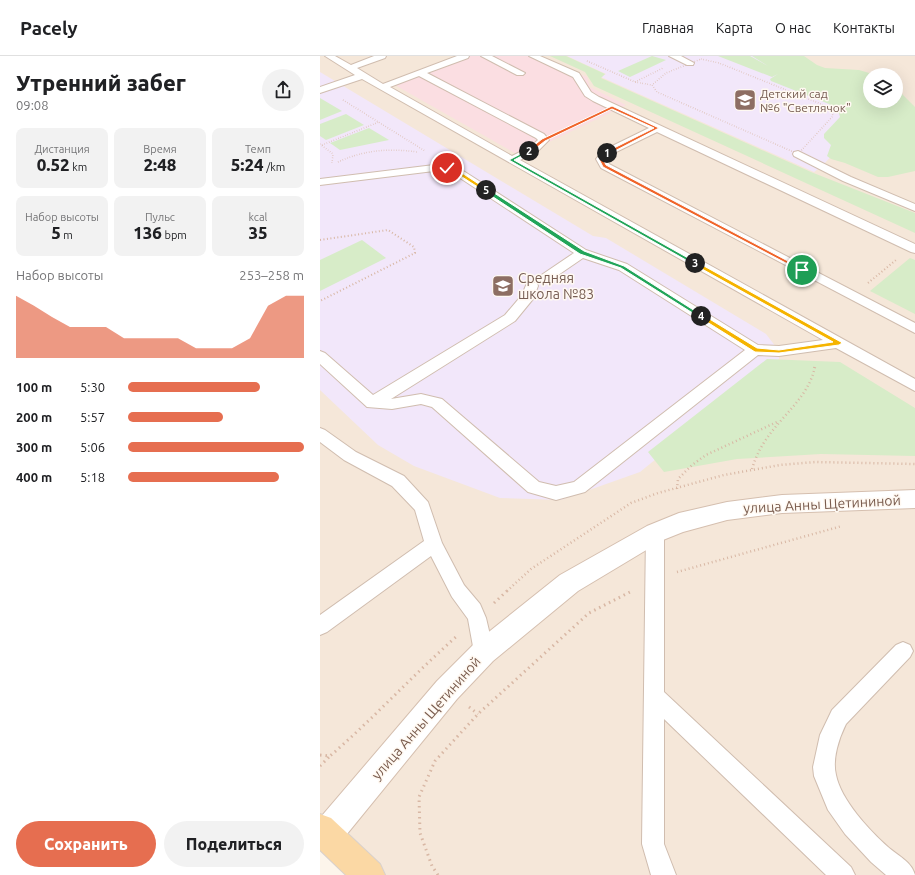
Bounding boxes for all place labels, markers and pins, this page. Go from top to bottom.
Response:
school or university icon: Детский сад №6 "Светлячок" [732,87,758,113]
place label: Детский сад №6 "Светлячок" [760,87,851,114]
pin: 2 [519,141,539,161]
pin: 1 [597,143,617,163]
pin [430,151,464,185]
pin: 5 [476,180,496,200]
pin: 3 [685,253,705,273]
pin [785,253,819,287]
place label: Средняя школа №83 [518,270,594,302]
school or university icon: Средняя школа №83 [490,273,516,299]
pin: 4 [691,306,711,326]

